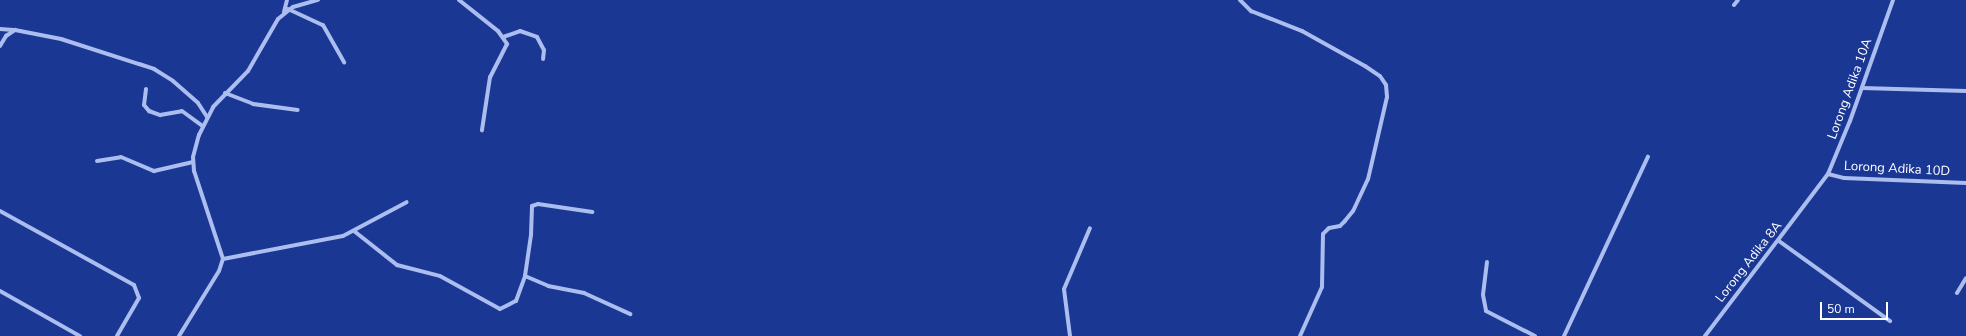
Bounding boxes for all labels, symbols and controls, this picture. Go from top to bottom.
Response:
street label: Lorong Adika 10A [1825,36,1875,142]
street label: Lorong Adika 10D [1844,158,1950,180]
street label: Lorong Adika 8A [1713,218,1785,306]
scale bar [1822,294,1890,320]
text: 50 m [1827,301,1855,317]

